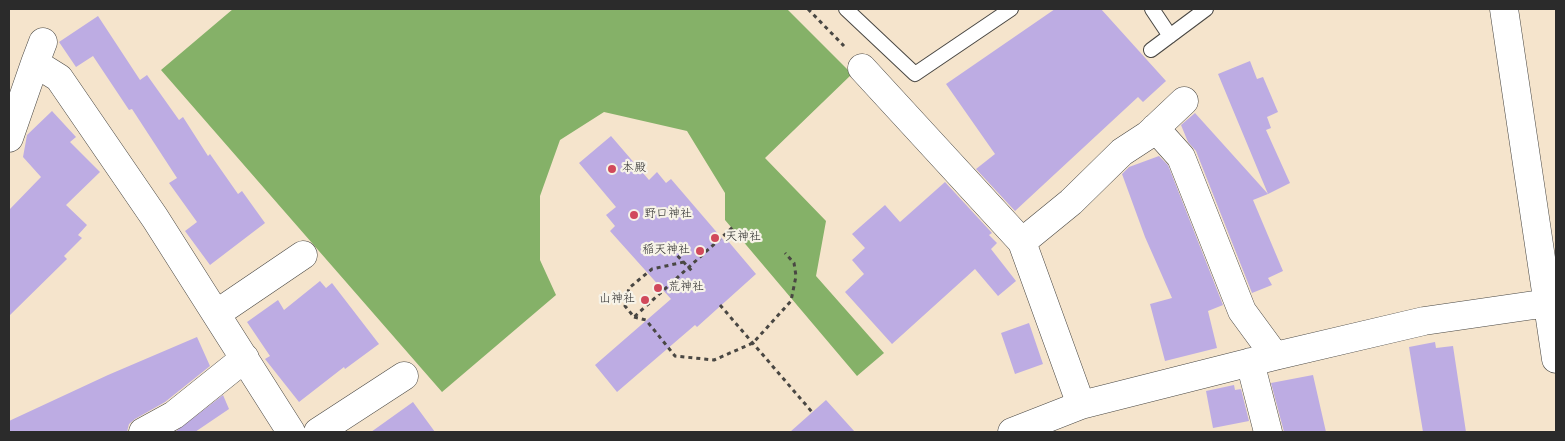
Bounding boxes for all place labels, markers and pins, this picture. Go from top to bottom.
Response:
place label: 本殿 [622,162,646,176]
marker: 本殿 [606,163,618,175]
place label: 野口神社 [644,208,692,222]
marker: 野口神社 [628,209,640,221]
place label: 天神社 [725,231,761,245]
marker: 天神社 [709,232,721,244]
place label: 稲天神社 [642,244,690,258]
marker: 稲天神社 [694,245,706,257]
place label: 荒神社 [668,281,704,295]
marker: 荒神社 [652,282,664,294]
place label: 山神社 [599,293,635,307]
marker: 山神社 [639,294,651,306]

